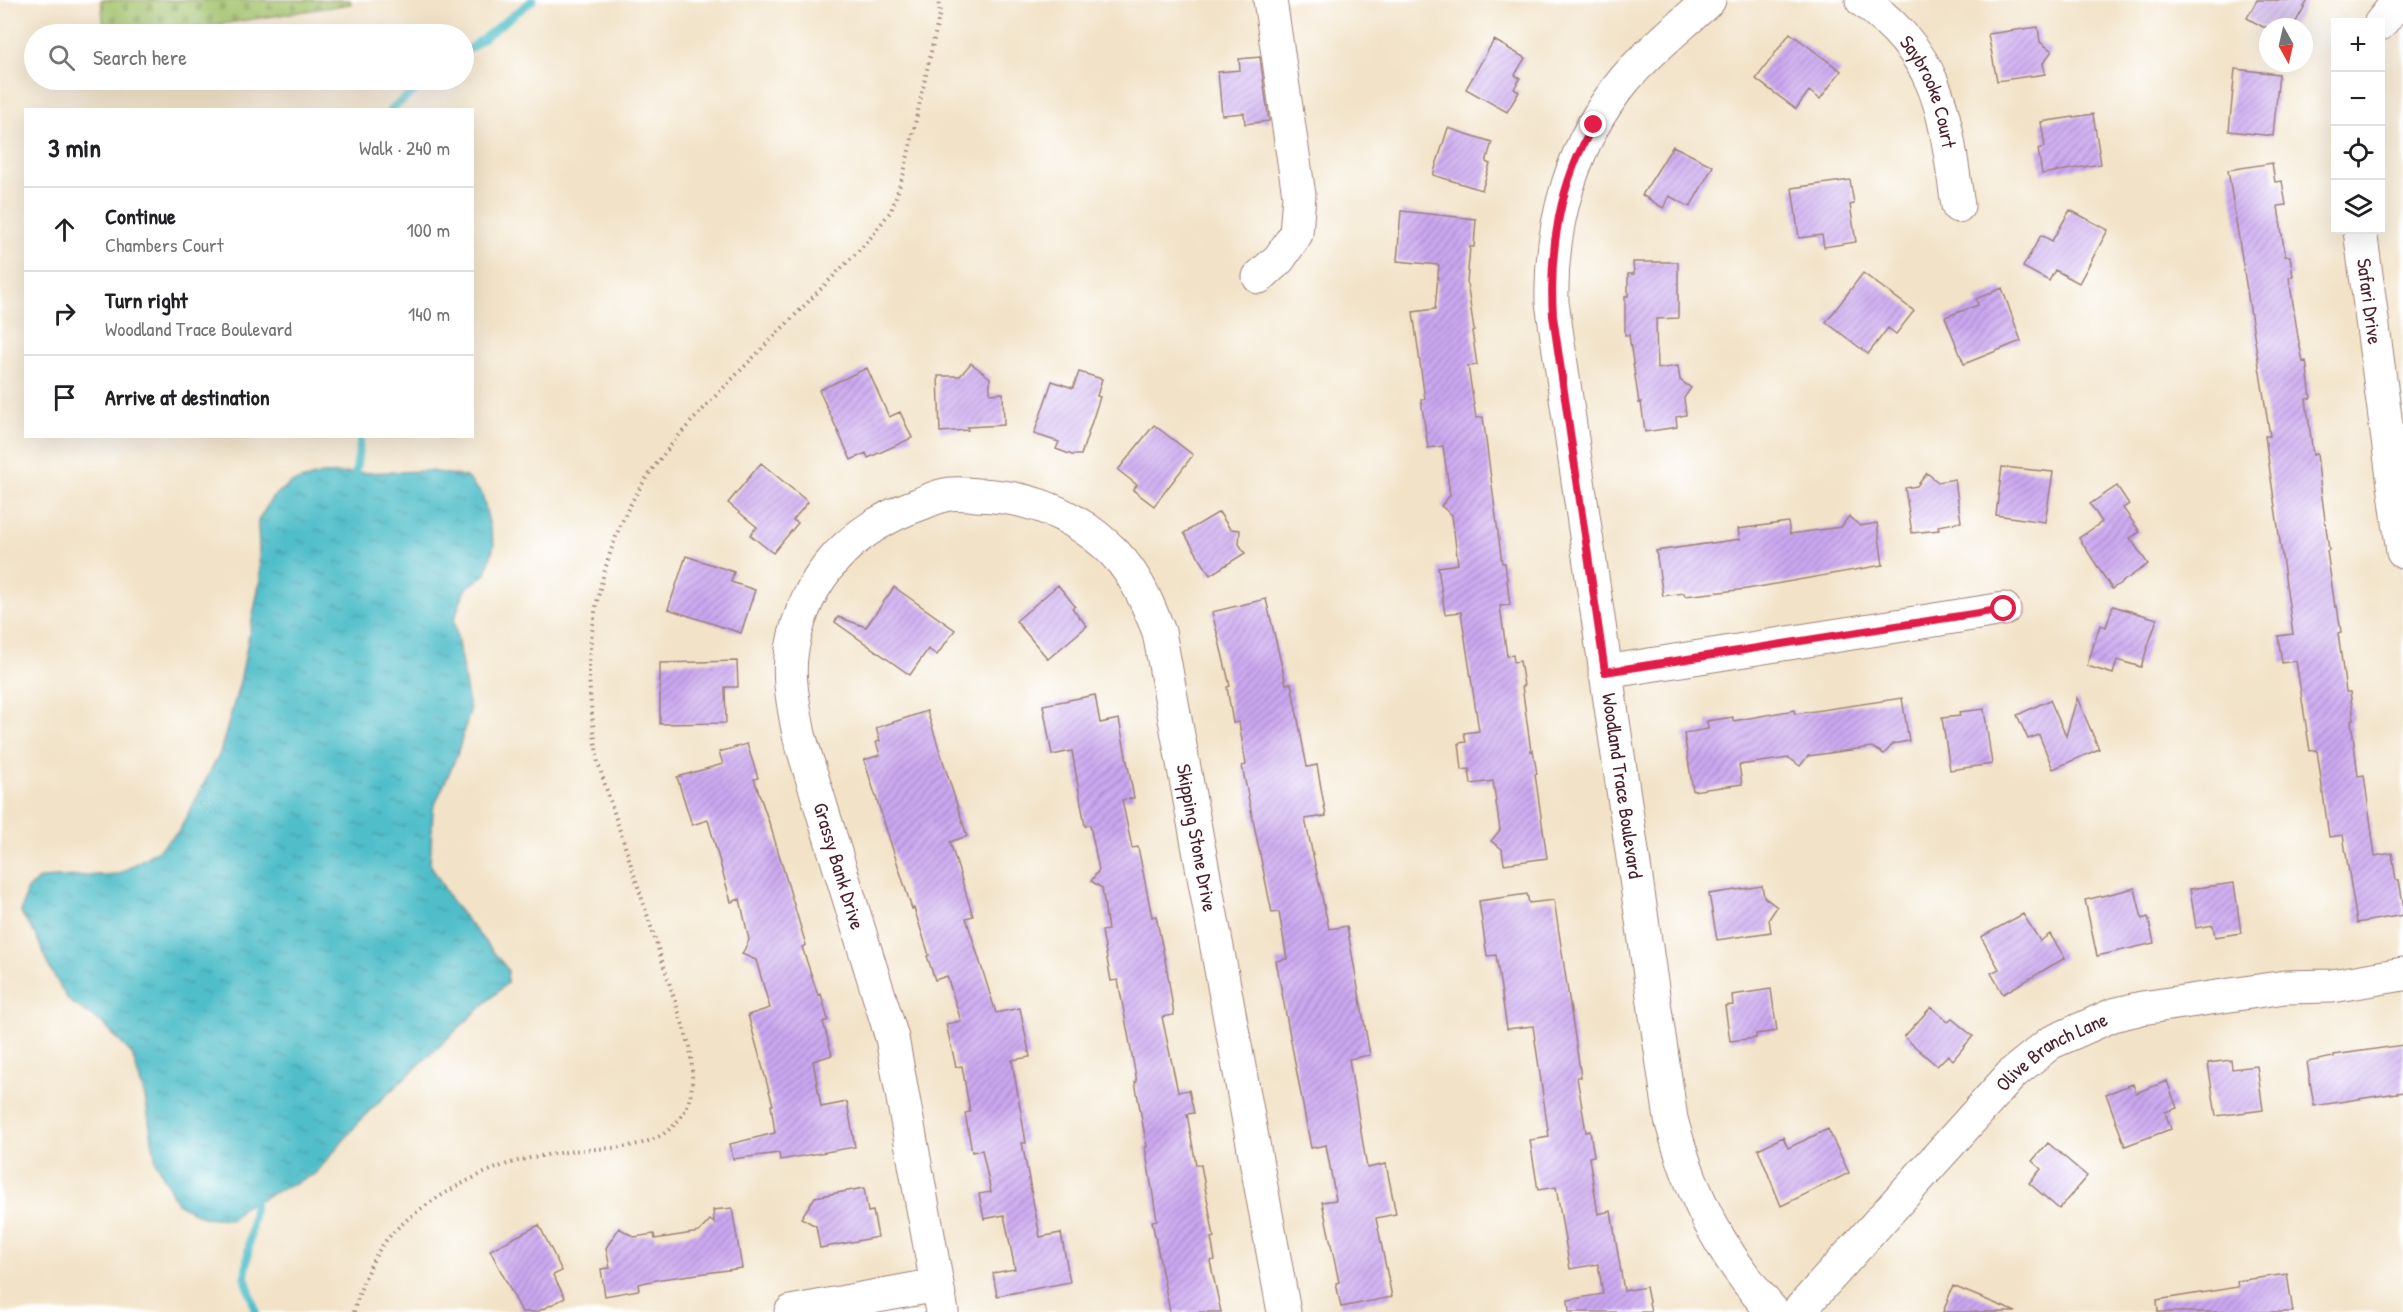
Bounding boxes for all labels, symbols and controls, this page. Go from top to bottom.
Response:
north arrow [2259,18,2313,72]
map controls [2331,18,2385,234]
button: + [2331,18,2385,72]
search box [24,24,474,90]
street label: Saybrooke Court [1894,29,1963,151]
icon: search [45,41,78,74]
text: Search here [93,42,187,72]
button: − [2331,72,2385,126]
route end [1580,111,1606,137]
button: locate [2331,126,2385,180]
text: 3 min [48,130,101,165]
text: Walk · 240 m [359,134,450,161]
button: layers [2331,180,2385,234]
text: Continue [105,201,176,231]
icon: ahead [48,213,81,246]
text: 100 m [407,216,450,243]
text: Chambers Court [105,231,224,258]
street label: Safari Drive [2351,257,2389,346]
text: Turn right [105,285,188,315]
icon: right [48,297,81,330]
text: 140 m [408,300,450,327]
text: Woodland Trace Boulevard [105,315,292,342]
icon: arrive [48,381,81,414]
text: Arrive at destination [105,382,270,412]
route start [1990,595,2016,621]
street label: Woodland Trace Boulevard [1596,691,1650,880]
street label: Skipping Stone Drive [1171,762,1224,914]
street label: Grassy Bank Drive [807,799,872,933]
street label: Olive Branch Lane [1989,1005,2112,1097]

